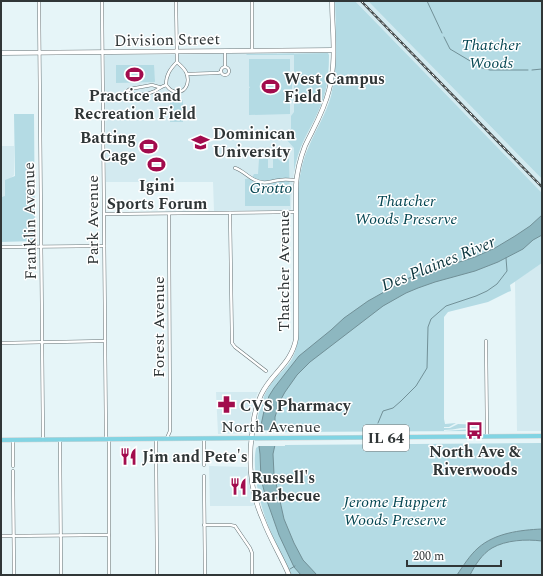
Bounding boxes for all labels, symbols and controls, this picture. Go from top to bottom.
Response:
street label: Division Street [114,27,221,53]
park label: Thatcher Woods [461,33,521,75]
sports icon: Practice and Recreation Field [125,64,145,84]
place label: West Campus Field [284,67,385,109]
sports icon: West Campus Field [261,77,281,97]
place label: Practice and Recreation Field [74,84,196,126]
place label: Dominican University [213,122,296,164]
place label: Batting Cage [80,126,136,168]
school or university icon: Dominican University [190,132,210,152]
sports icon: Batting Cage [139,136,159,156]
sports icon: Igini Sports Forum [147,154,167,174]
street label: Franklin Avenue [17,162,43,280]
place label: Igini Sports Forum [107,174,208,216]
street label: Park Avenue [81,175,105,265]
park label: Grotto [249,176,293,200]
park label: Thatcher Woods Preserve [355,189,457,231]
street label: Thatcher Avenue [272,210,296,332]
water label: Des Plaines River [377,229,499,299]
street label: Forest Avenue [147,276,171,378]
place label: CVS Pharmacy [240,394,352,418]
pharmacy icon: CVS Pharmacy [217,395,237,415]
street label: North Avenue [221,415,321,439]
bus stop icon: North Ave & Riverwoods [465,420,485,440]
road number: IL 64 [363,425,409,451]
place label: North Ave & Riverwoods [429,440,522,482]
place label: Jim and Pete's [142,445,248,469]
restaurant icon: Jim and Pete's [119,446,139,466]
place label: Russell's Barbecue [251,466,320,508]
restaurant icon: Russell's Barbecue [228,476,248,496]
park label: Jerome Huppert Woods Preserve [343,490,447,532]
scale bar [407,542,501,568]
text: 200 m [413,547,444,566]

